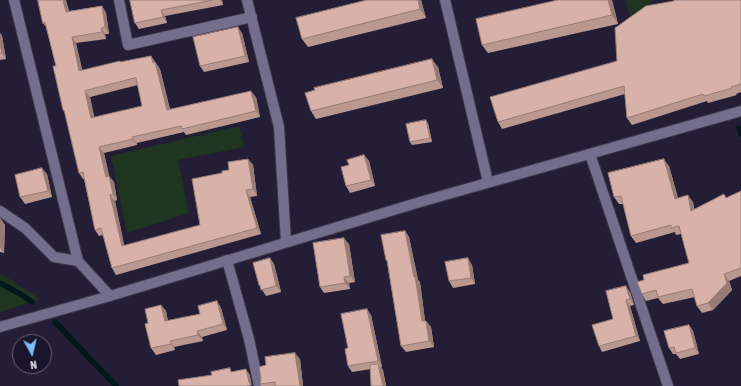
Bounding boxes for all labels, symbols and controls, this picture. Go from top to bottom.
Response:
north arrow [12,334,52,374]
text: N [29,358,38,371]

